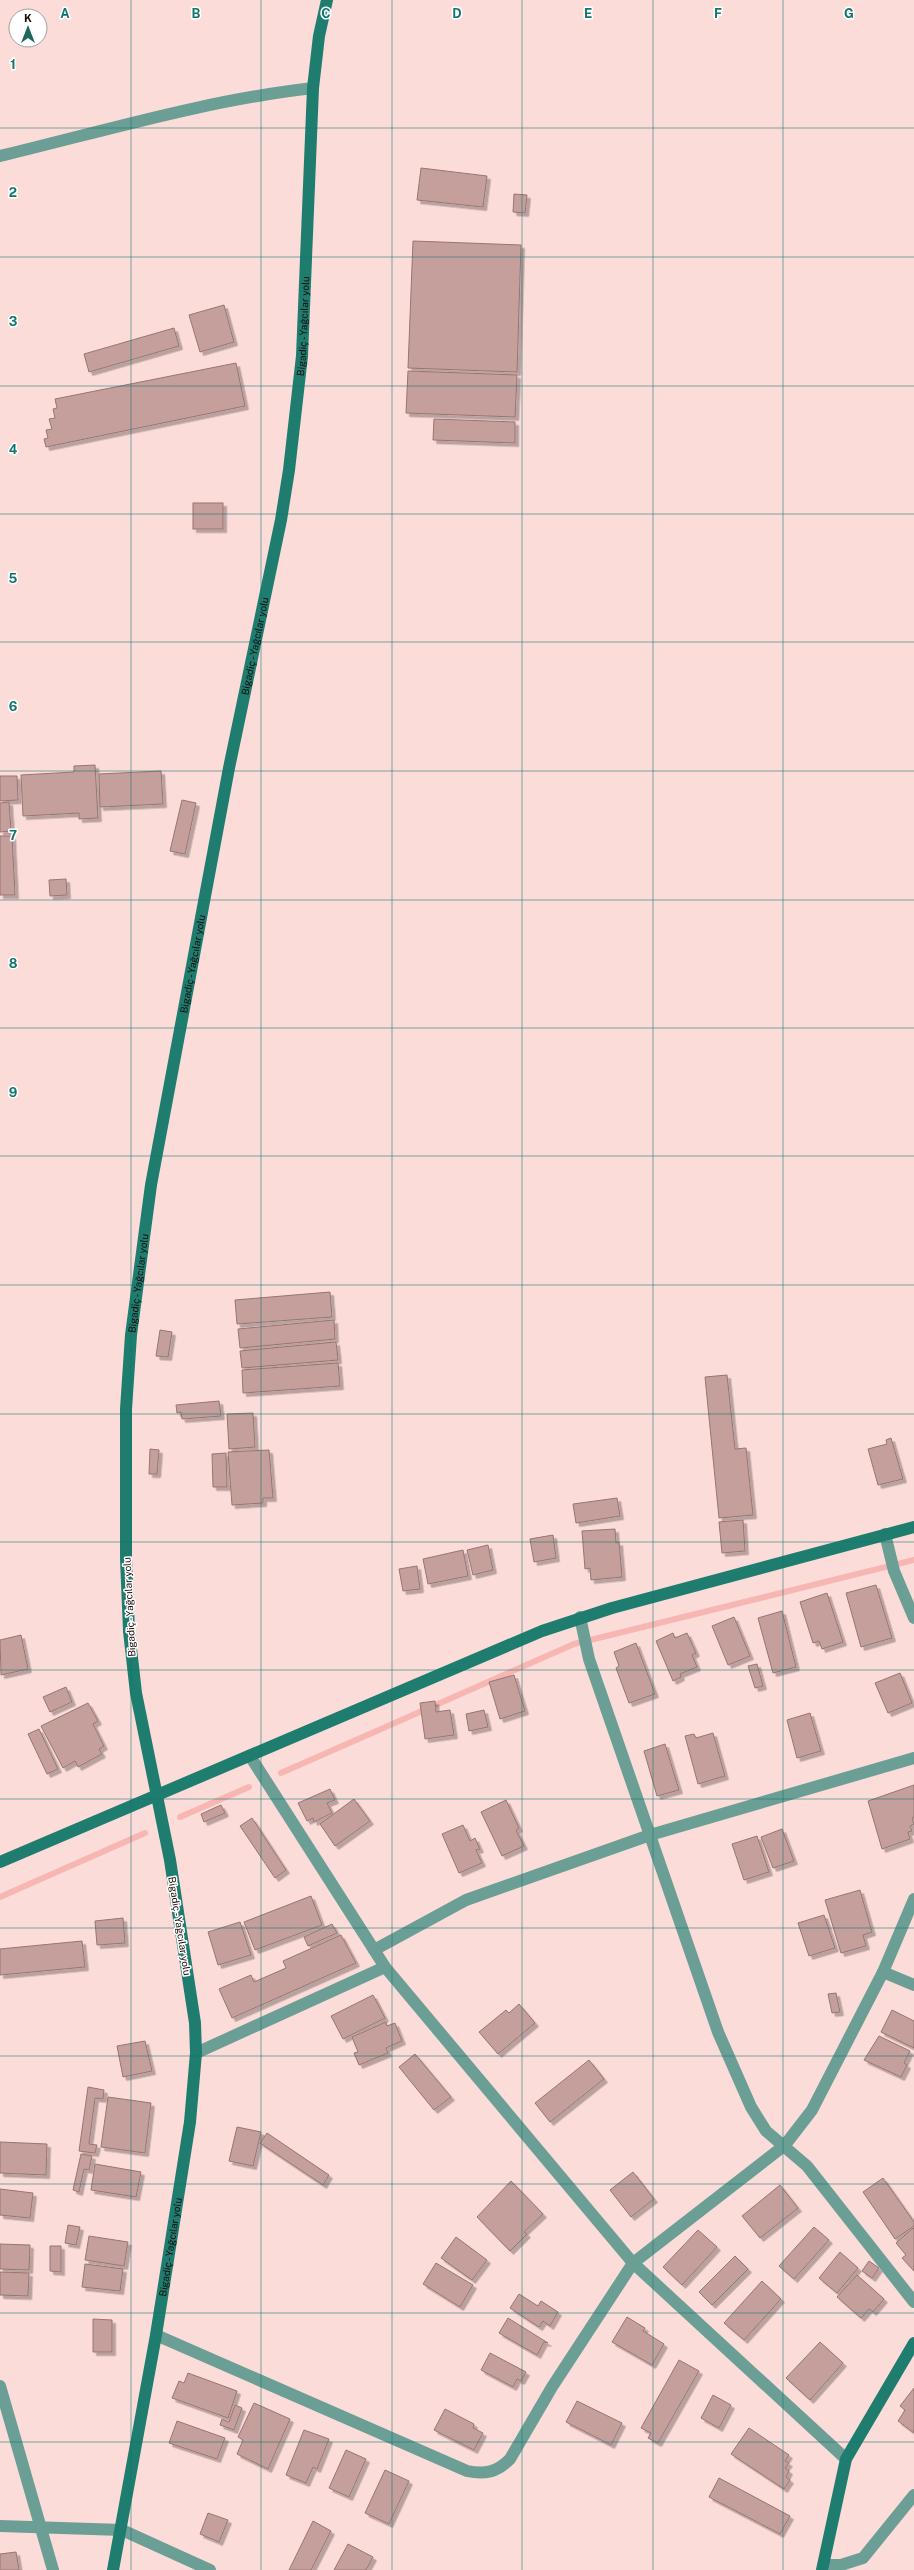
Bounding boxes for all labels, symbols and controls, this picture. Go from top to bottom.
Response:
text: A [60,6,70,21]
text: B [192,6,201,21]
text: C [321,6,331,21]
text: D [452,6,462,21]
text: E [584,6,592,21]
text: F [714,6,722,21]
text: G [844,6,854,21]
north arrow [8,8,48,48]
text: K [24,12,32,24]
text: 1 [10,57,16,72]
text: 2 [9,185,17,200]
street label: Bigadiç - Yağcılar yolu [294,276,311,377]
text: 3 [9,314,18,329]
text: 4 [9,442,18,457]
text: 5 [9,571,18,586]
street label: Bigadiç - Yağcılar yolu [238,596,271,696]
text: 6 [9,699,18,714]
text: 7 [9,828,17,843]
street label: Bigadiç - Yağcılar yolu [177,914,207,1014]
text: 8 [9,956,18,971]
text: 9 [9,1085,17,1100]
street label: Bigadiç - Yağcılar yolu [125,1233,150,1334]
street label: Bigadiç - Yağcılar yolu [120,1557,138,1657]
street label: Bigadiç - Yağcılar yolu [166,1876,194,1976]
street label: Bigadiç - Yağcılar yolu [156,2197,184,2297]

